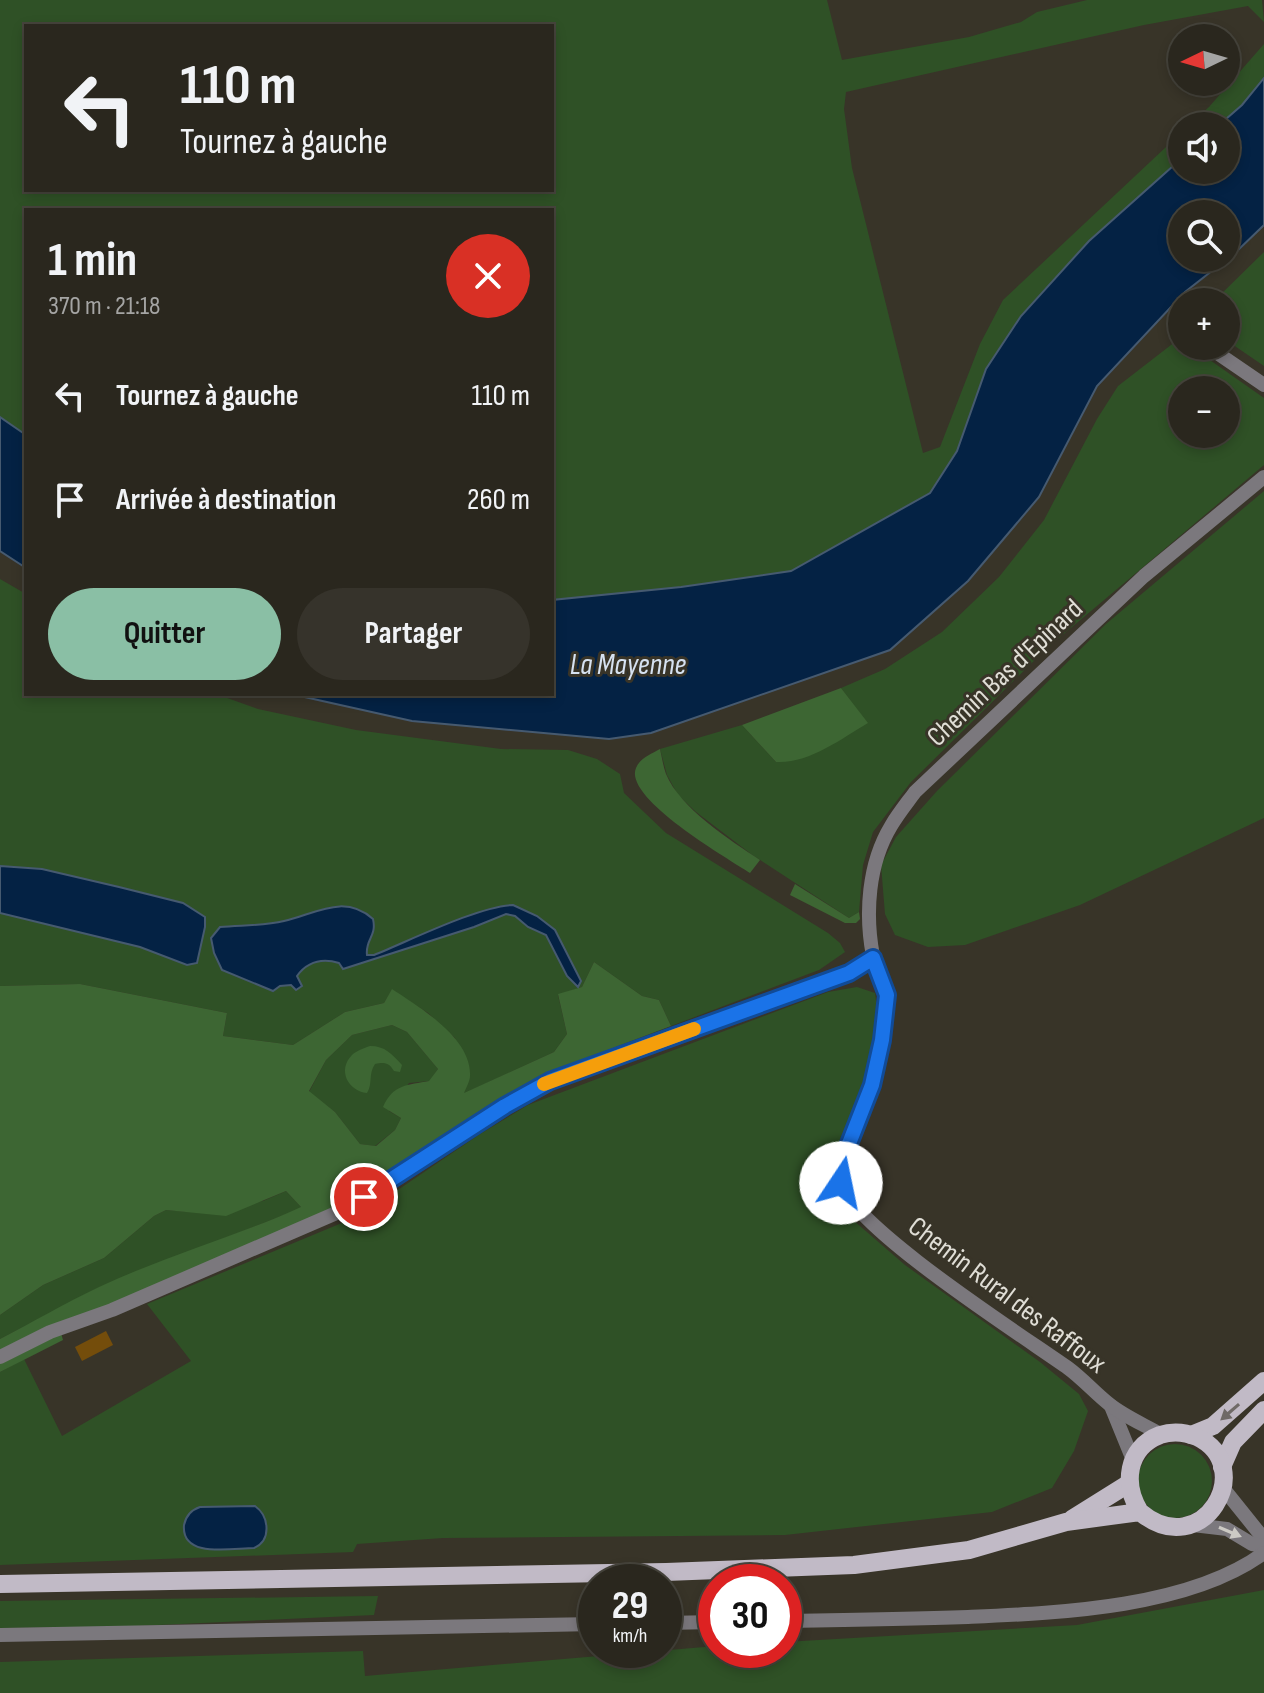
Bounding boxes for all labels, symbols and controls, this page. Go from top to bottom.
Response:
north arrow [1168,24,1240,96]
map controls [1168,24,1240,448]
text: 110 m [180,53,296,120]
icon: left [48,56,152,160]
button: sound [1168,112,1240,184]
text: Tournez à gauche [180,121,388,164]
button: search [1168,200,1240,272]
text: 1 min [48,232,137,289]
button: close [446,234,530,318]
button: + [1168,288,1240,360]
text: 370 m · 21:18 [48,291,160,322]
icon: left [48,374,92,418]
button: − [1168,376,1240,448]
text: Tournez à gauche [116,378,299,414]
text: 110 m [472,378,530,414]
icon: arrive [48,478,92,522]
text: Arrivée à destination [116,482,336,518]
text: 260 m [467,482,530,518]
button: Quitter [48,588,281,680]
button: Partager [297,588,530,680]
street label: Chemin Bas d'Epinard [920,593,1090,754]
water label: La Mayenne [570,647,687,683]
position arrow [799,1141,883,1225]
pin [330,1163,398,1231]
icon: arrive [342,1175,386,1219]
street label: Chemin Rural des Raffoux [902,1210,1113,1381]
one-way arrow [1221,1403,1240,1421]
one-way arrow [1218,1526,1241,1539]
speed limit sign: 30 [698,1564,802,1668]
text: 29 [612,1582,648,1630]
text: km/h [613,1624,647,1648]

